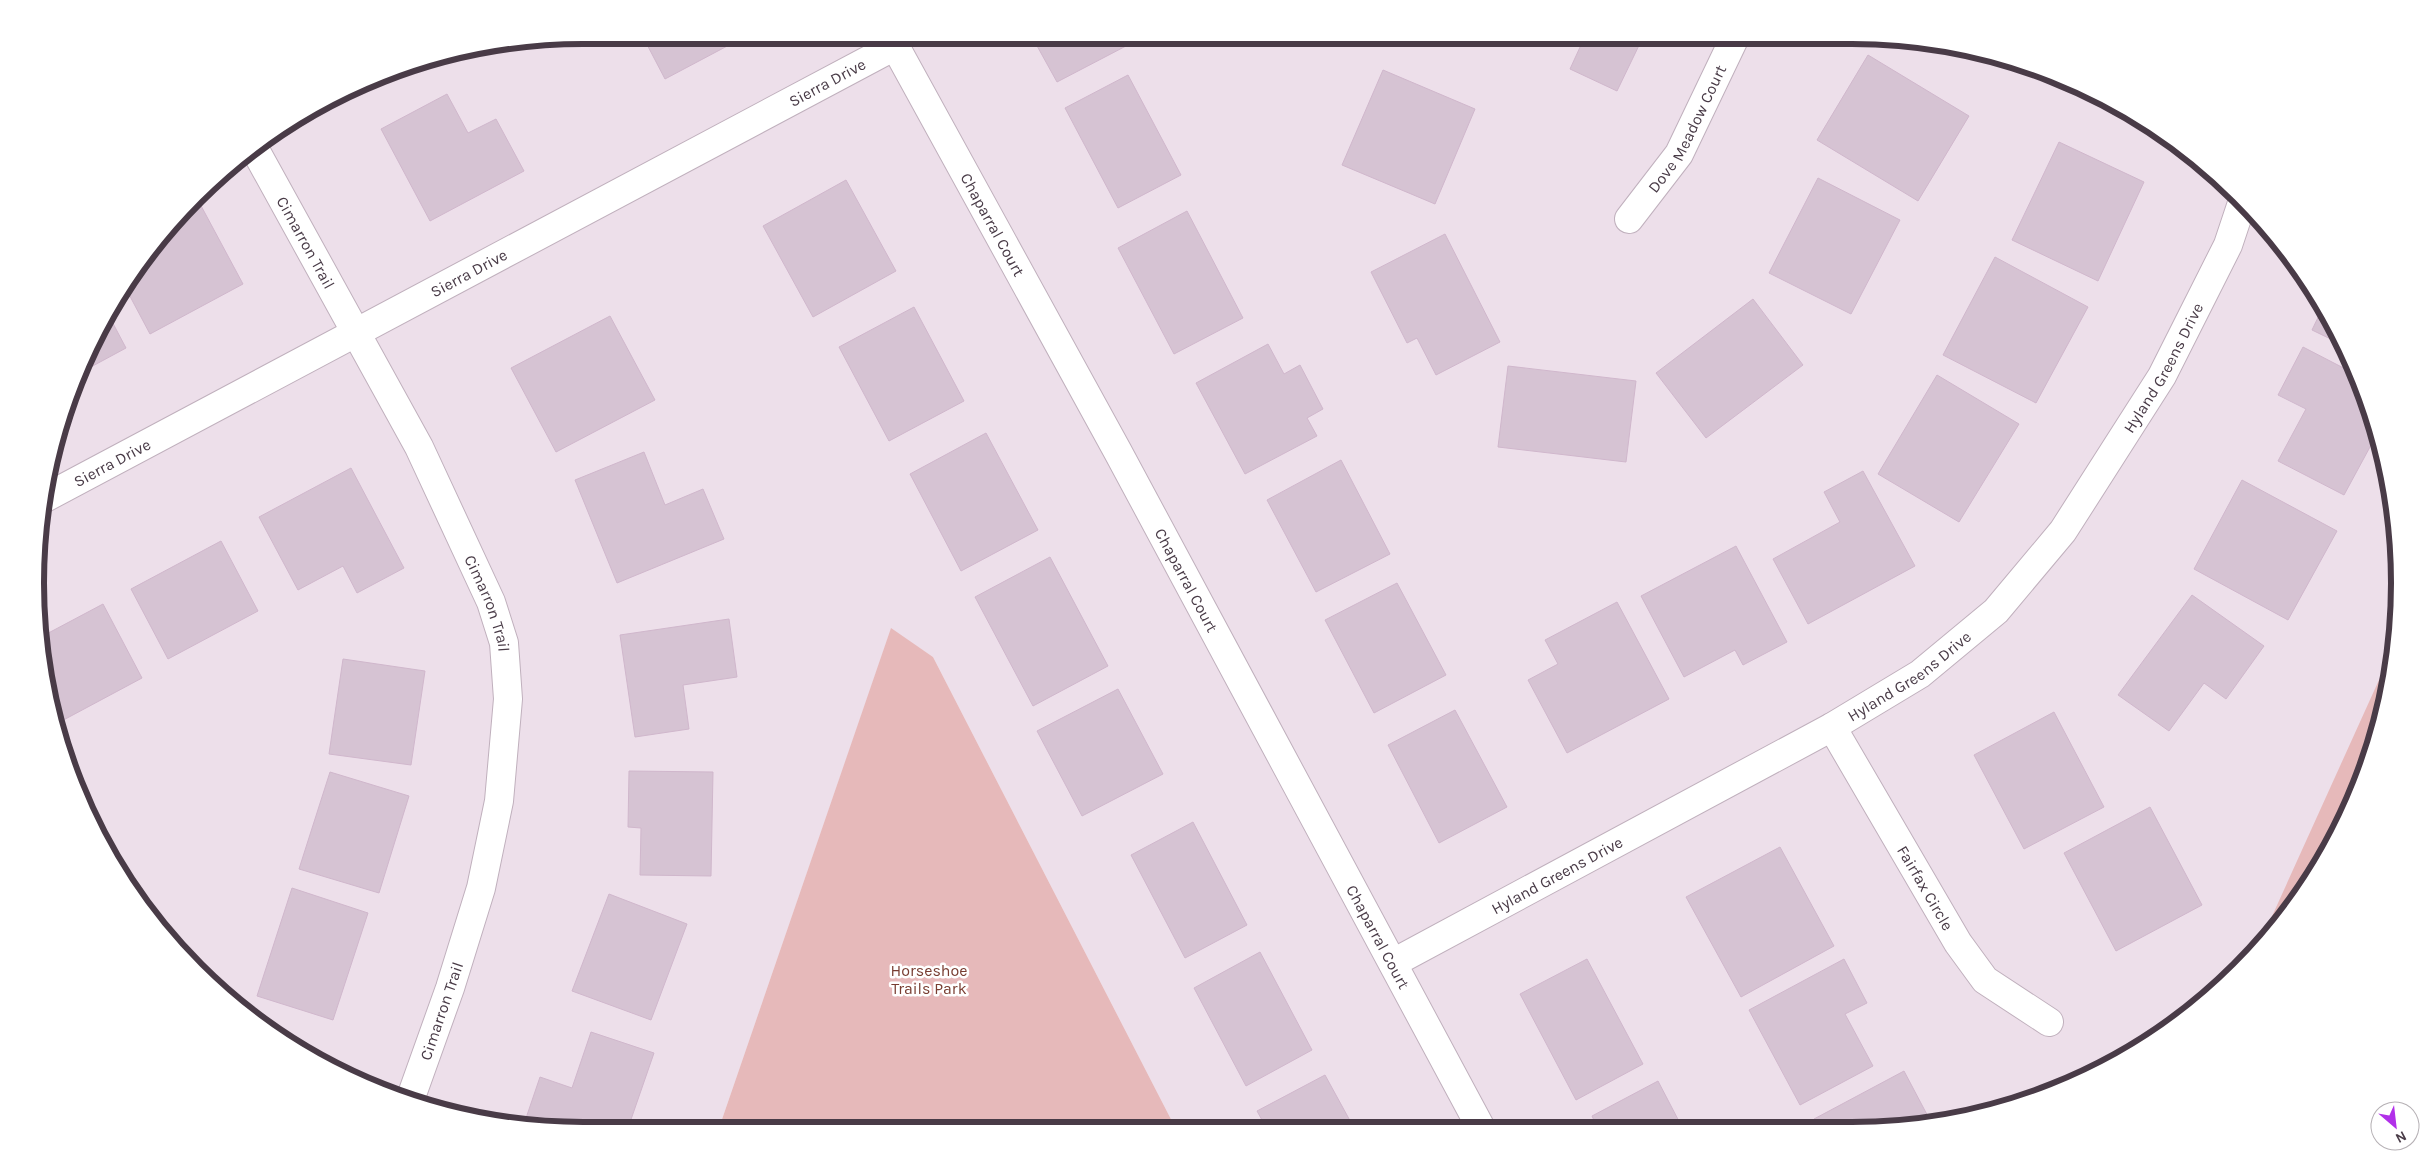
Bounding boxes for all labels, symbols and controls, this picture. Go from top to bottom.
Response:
street label: Sierra Drive [786,54,869,111]
street label: Dove Meadow Court [1644,62,1730,196]
street label: Chaparral Court [956,169,1029,280]
street label: Cimarron Trail [273,193,339,292]
street label: Sierra Drive [427,245,510,301]
street label: Hyland Greens Drive [2119,300,2207,436]
street label: Sierra Drive [70,435,154,491]
street label: Chaparral Court [1151,525,1222,635]
street label: Cimarron Trail [460,552,514,652]
street label: Hyland Greens Drive [1844,627,1975,726]
street label: Hyland Greens Drive [1488,832,1626,918]
street label: Fairfax Circle [1893,842,1957,934]
street label: Chaparral Court [1342,882,1414,992]
street label: Cimarron Trail [416,959,467,1063]
park label: Horseshoe Trails Park [891,961,967,998]
north arrow [2370,1101,2420,1151]
text: N [2392,1127,2409,1147]

